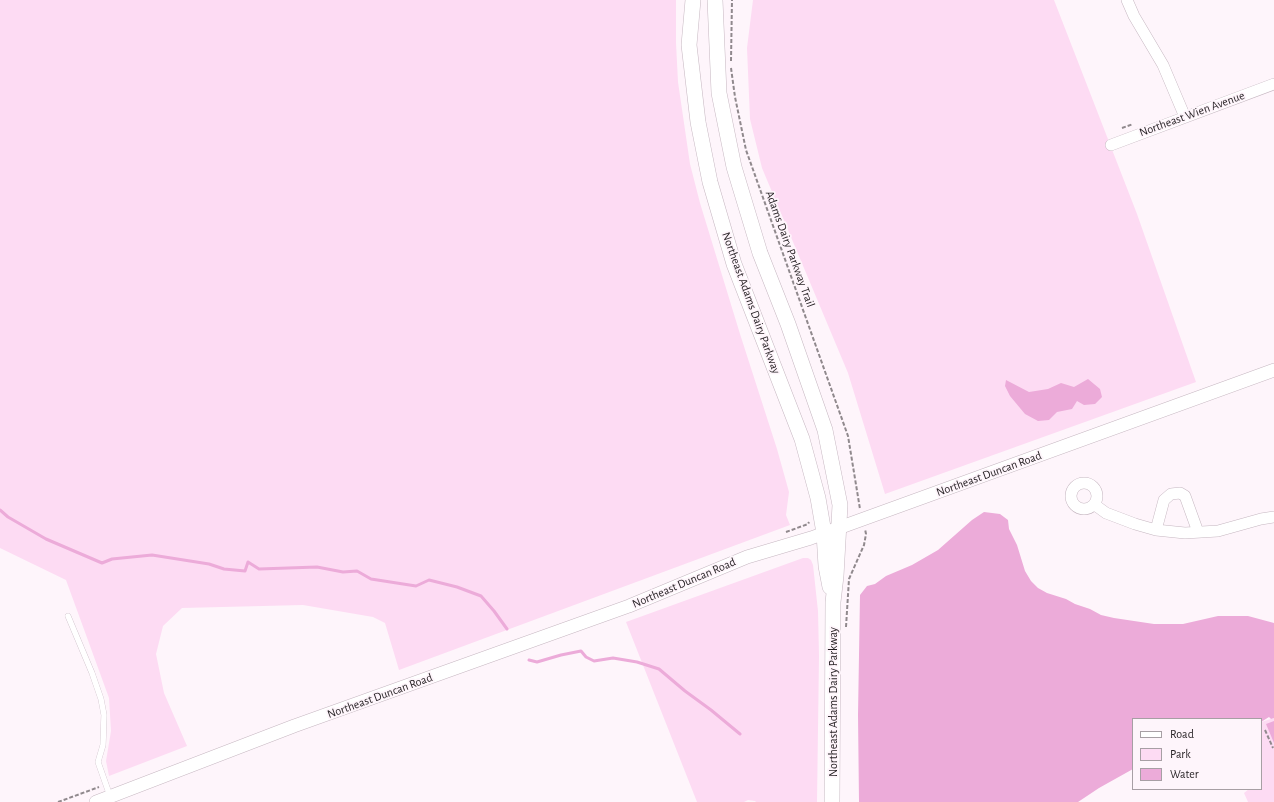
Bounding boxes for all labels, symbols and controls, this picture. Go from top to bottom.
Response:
street label: Northeast Wien Avenue [1137,88,1247,140]
street label: Adams Dairy Parkway Trail [762,189,818,309]
street label: Northeast Adams Dairy Parkway [719,230,783,376]
street label: Northeast Duncan Road [934,448,1044,500]
street label: Northeast Duncan Road [630,555,738,611]
street label: Northeast Adams Dairy Parkway [826,627,840,777]
street label: Northeast Duncan Road [325,670,435,722]
legend [1132,718,1262,790]
text: Road [1170,728,1194,740]
text: Park [1170,748,1191,760]
text: Water [1170,768,1199,780]

